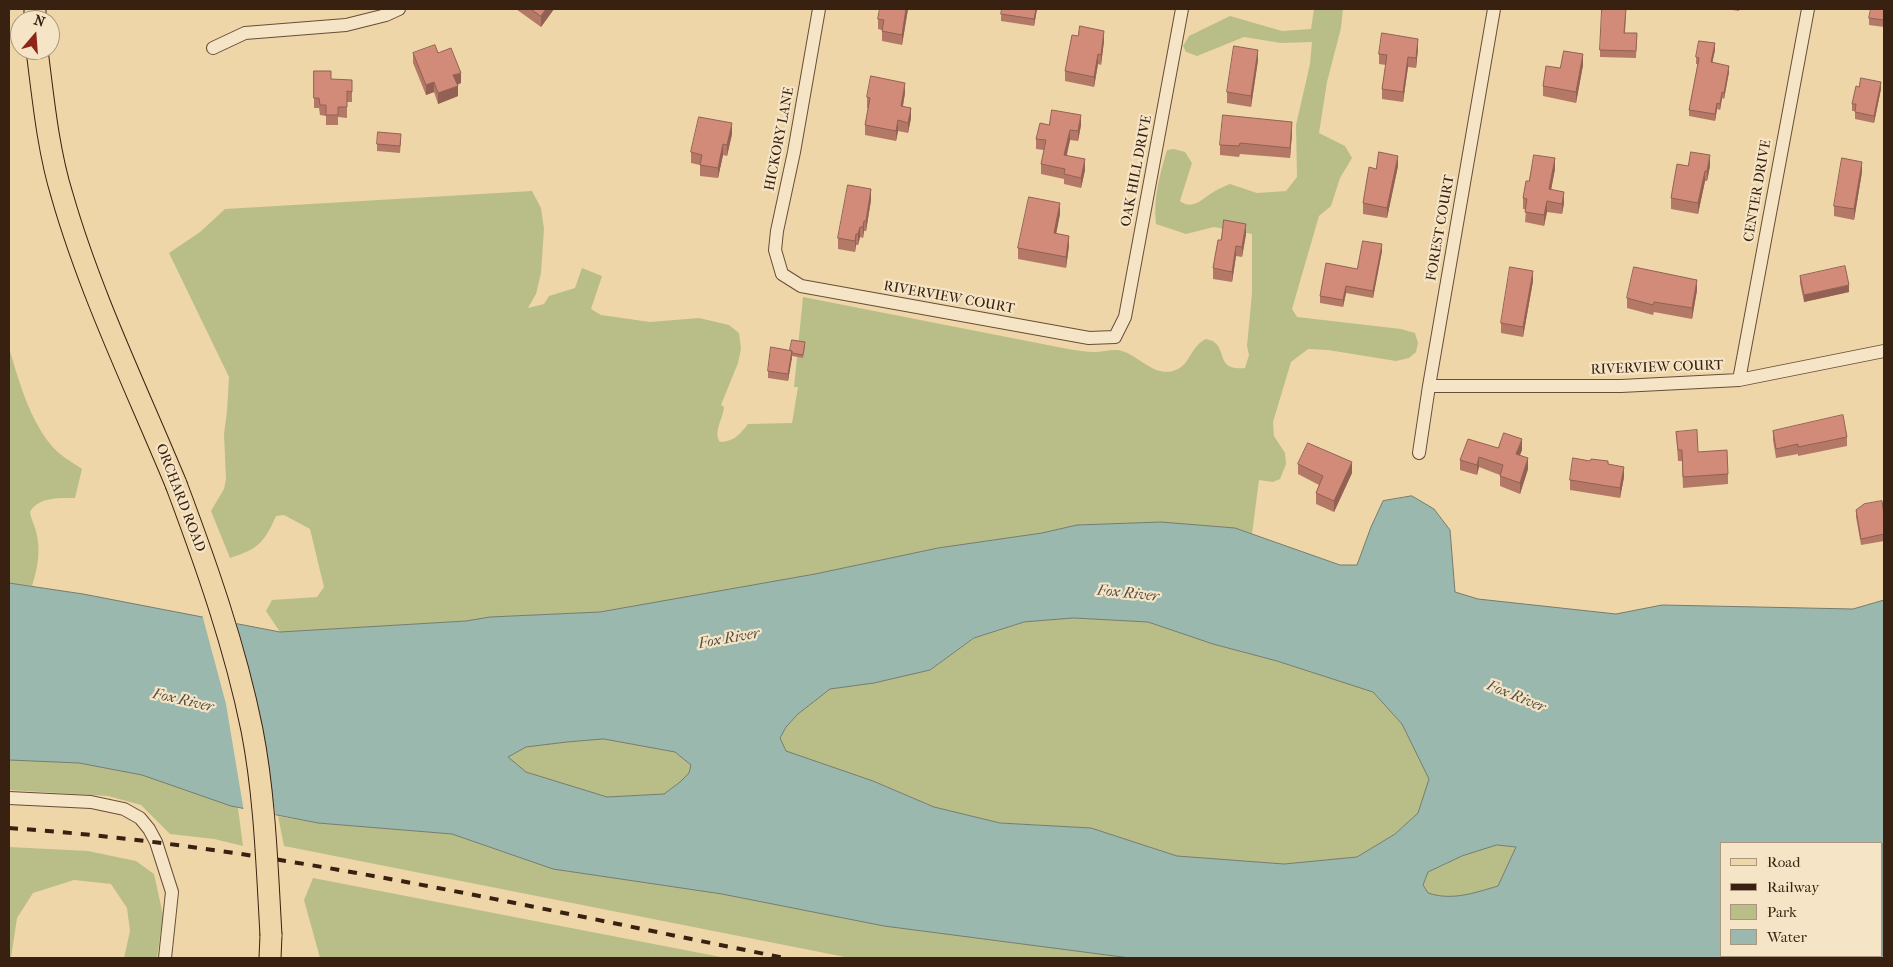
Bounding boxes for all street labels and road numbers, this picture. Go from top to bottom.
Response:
street label: HICKORY LANE [762,86,798,192]
street label: OAK HILL DRIVE [1118,114,1156,228]
street label: CENTER DRIVE [1741,139,1775,243]
street label: FOREST COURT [1423,174,1459,282]
street label: RIVERVIEW COURT [882,278,1016,318]
street label: RIVERVIEW COURT [1590,357,1724,379]
street label: ORCHARD ROAD [152,442,208,554]

